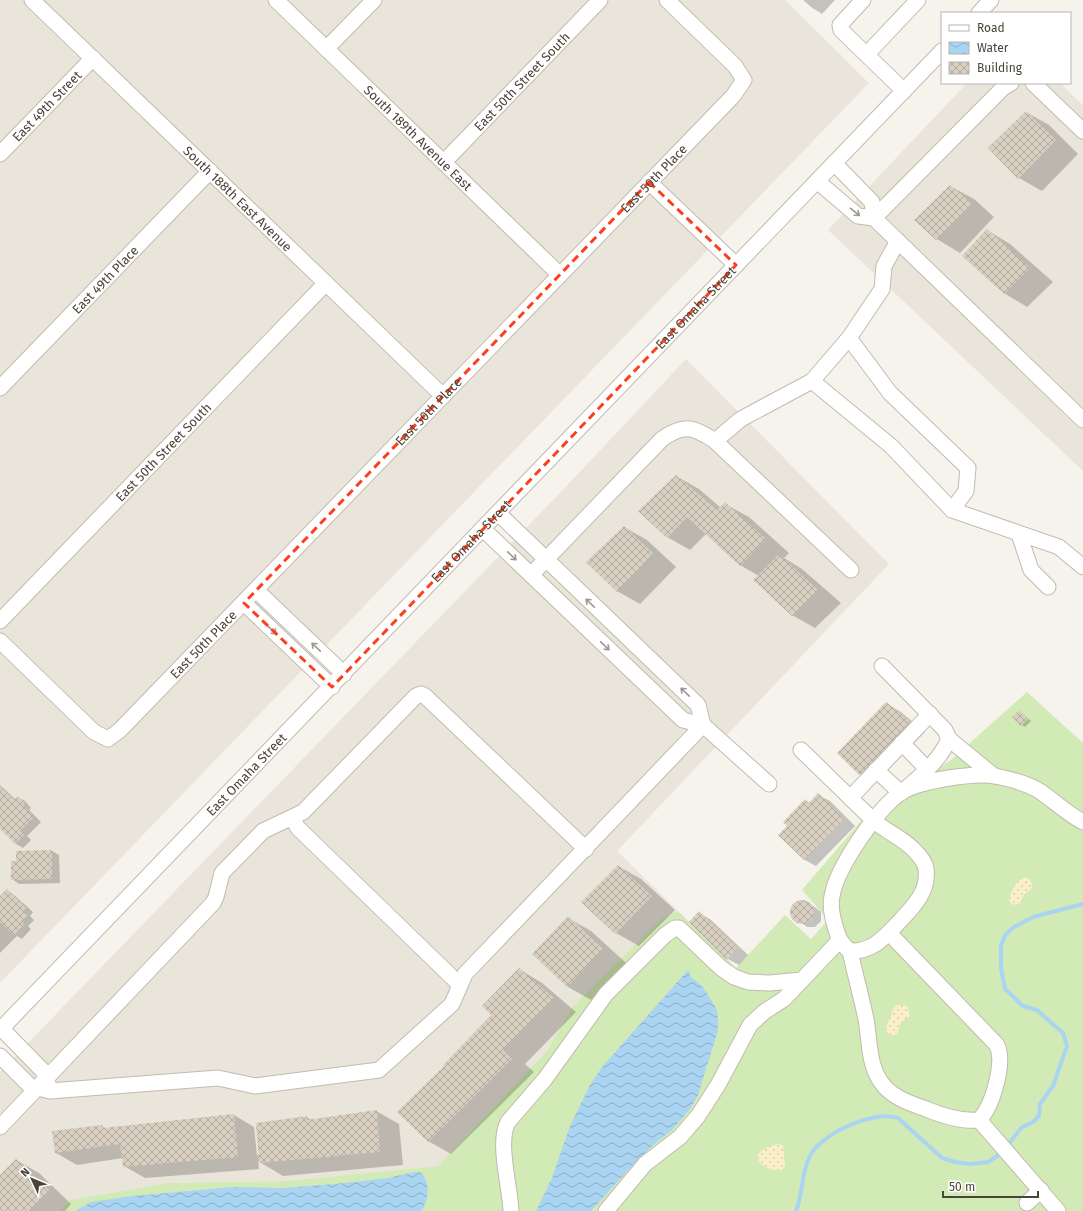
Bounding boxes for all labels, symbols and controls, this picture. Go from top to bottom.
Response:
legend [941,12,1071,84]
text: Road [977,21,1005,35]
street label: East 50th Street South [471,29,573,134]
text: Water [977,41,1009,55]
text: Building [977,61,1023,75]
street label: East 49th Street [9,67,84,144]
street label: South 189th Avenue East [361,82,476,194]
street label: East 50th Place [617,141,690,215]
street label: South 188th East Avenue [181,143,295,254]
one-way arrow [850,207,860,216]
street label: East 49th Place [69,242,141,317]
street label: East Omaha Street [652,263,739,352]
street label: East 50th Place [392,374,465,448]
street label: East 50th Street South [112,400,214,504]
street label: East Omaha Street [428,496,514,585]
one-way arrow [507,551,517,561]
one-way arrow [586,599,596,608]
street label: East 50th Place [167,607,239,681]
one-way arrow [267,625,277,635]
one-way arrow [600,641,610,651]
one-way arrow [311,642,321,652]
one-way arrow [680,688,690,697]
street label: East Omaha Street [203,730,289,819]
north arrow [12,1159,52,1199]
text: N [18,1165,32,1180]
scale bar [943,1173,1038,1199]
text: 50 m [949,1180,975,1194]

